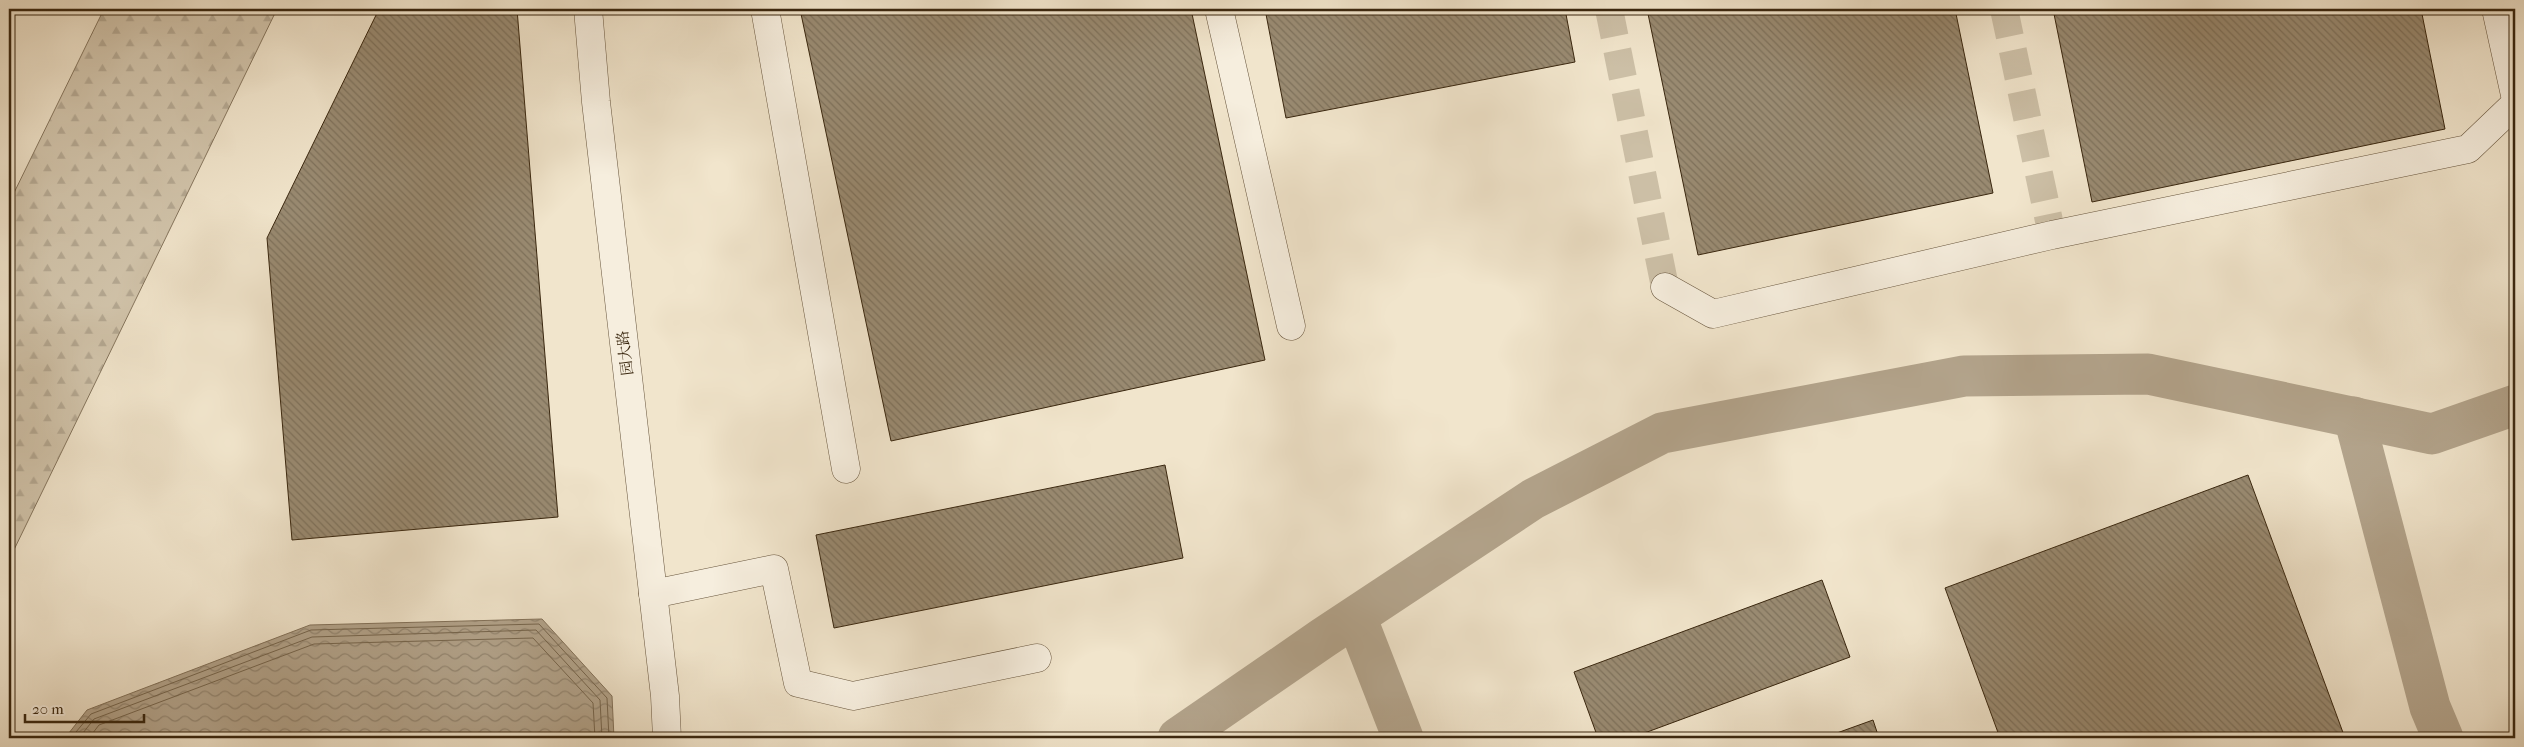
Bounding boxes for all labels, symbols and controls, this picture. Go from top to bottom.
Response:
street label: 园大路 [613,330,637,376]
scale bar [25,692,144,724]
text: 20 m [32,700,64,718]

